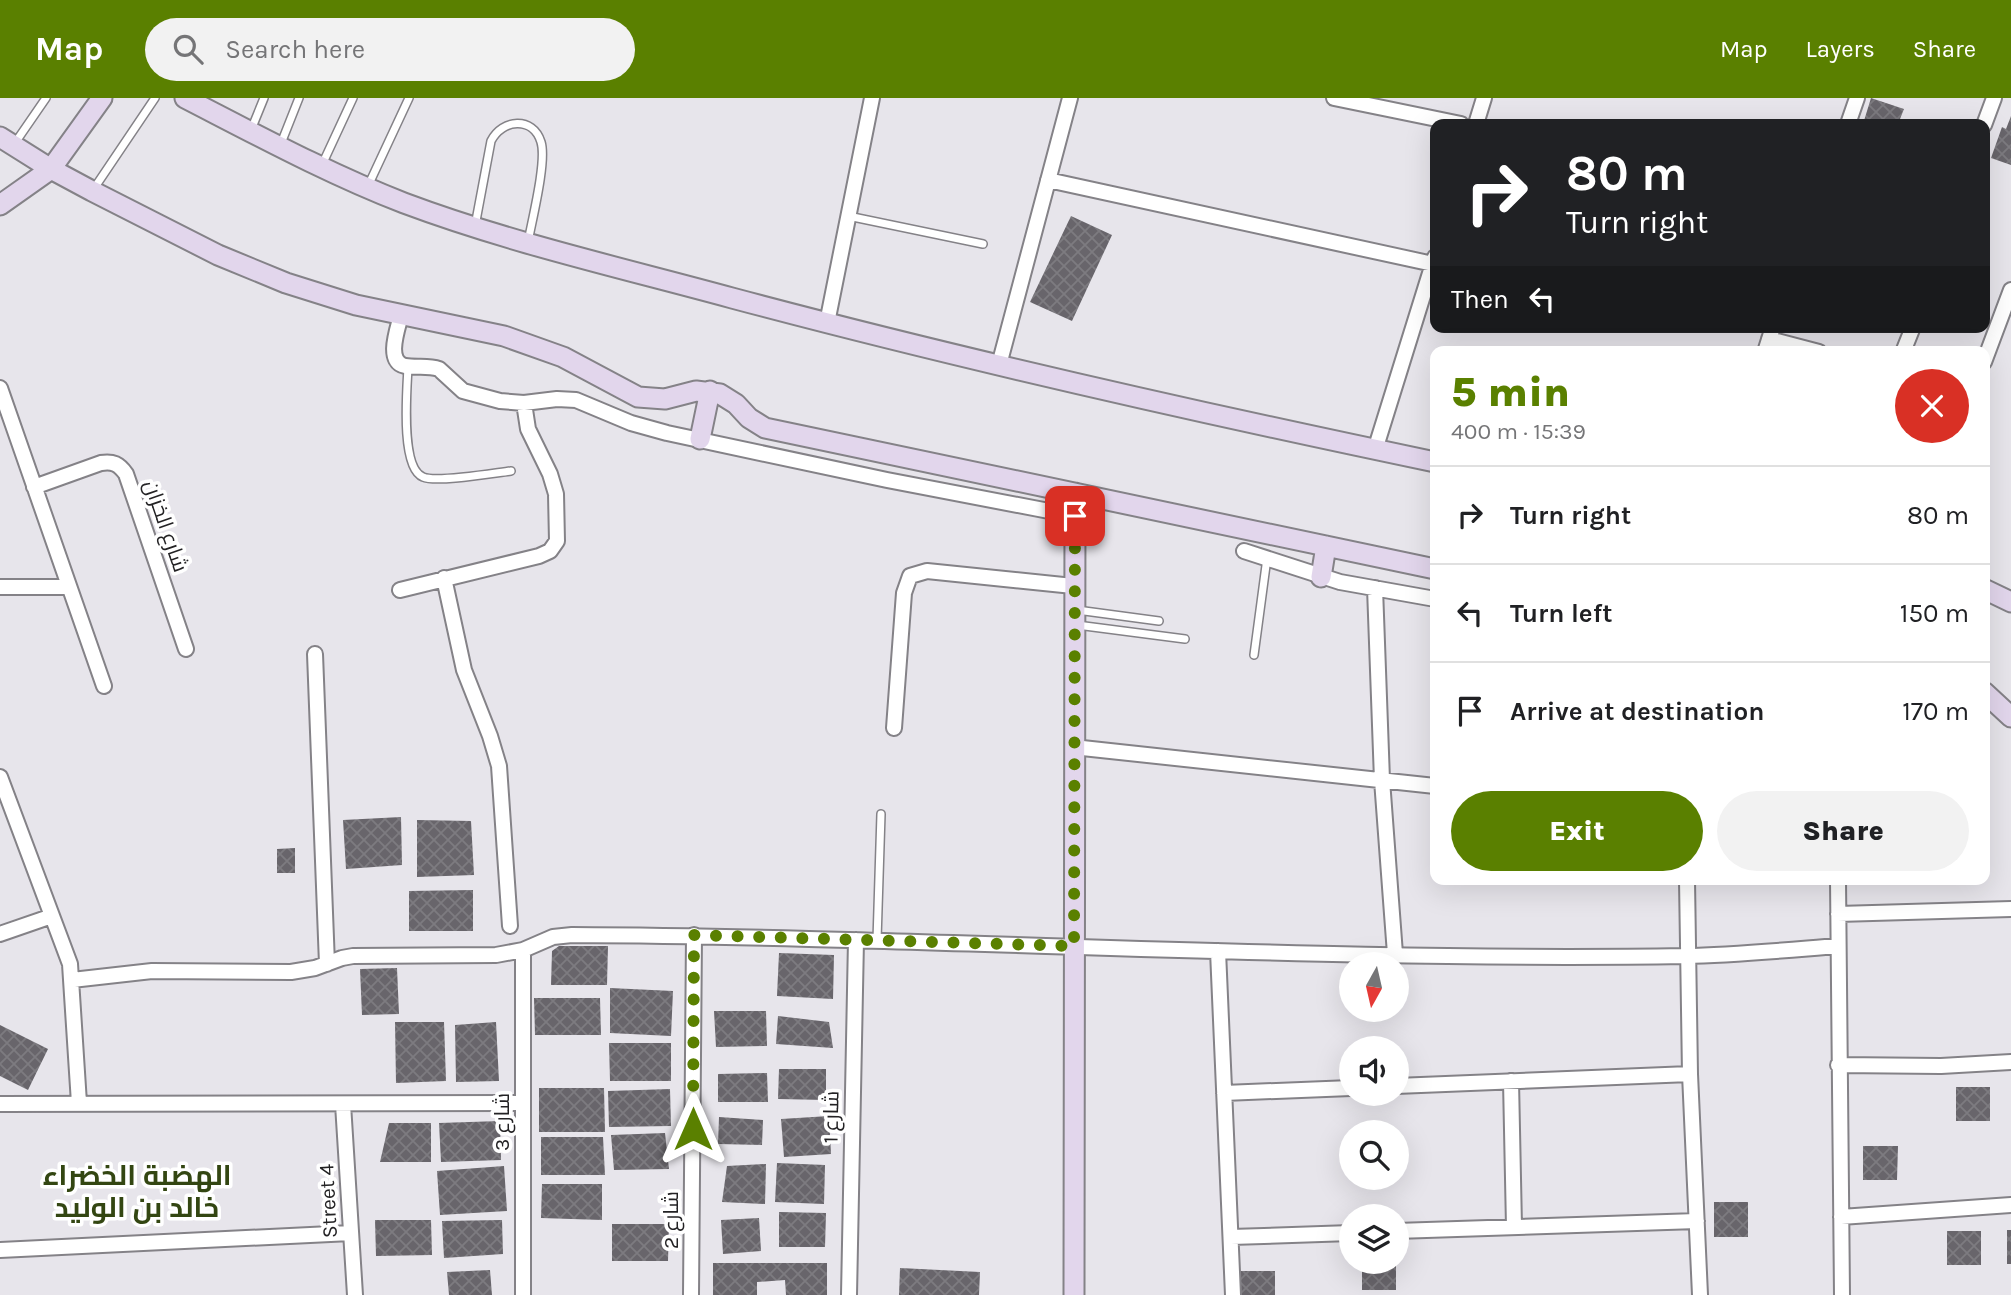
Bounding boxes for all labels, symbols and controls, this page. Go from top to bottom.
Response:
search box [145,18,635,81]
text: Map [35,30,103,68]
icon: search [169,30,207,68]
text: Search here [225,34,365,65]
text: Map [1720,35,1768,63]
text: Layers [1806,35,1875,63]
text: Share [1913,35,1976,63]
text: 80 m [1566,145,1688,202]
icon: right [1451,147,1542,238]
text: Turn right [1566,204,1708,241]
icon: left [1523,280,1561,318]
text: Then [1451,284,1509,315]
text: 5 min [1451,367,1570,417]
button: close [1895,369,1969,443]
text: 400 m · 15:39 [1451,418,1586,445]
street label: شارع الخزان [137,477,193,576]
pin [1045,486,1105,546]
icon: right [1451,496,1489,534]
icon: arrive [1056,497,1094,535]
text: Turn right [1510,500,1631,531]
text: 80 m [1907,500,1969,531]
icon: left [1451,594,1489,632]
text: Turn left [1510,598,1612,629]
text: 150 m [1900,598,1969,629]
icon: arrive [1451,692,1489,730]
text: Arrive at destination [1510,696,1764,727]
text: 170 m [1902,696,1969,727]
button: Exit [1451,791,1703,871]
button: Share [1717,791,1969,871]
north arrow [1339,952,1409,1022]
map controls [1339,952,1409,1274]
button: sound [1339,1036,1409,1106]
street label: شارع 1 [819,1090,845,1144]
position arrow [656,1092,730,1166]
street label: شارع 3 [490,1093,516,1151]
button: search [1339,1120,1409,1190]
district label: الهضبة الخضراء خالد بن الوليد [42,1159,232,1224]
street label: Street 4 [314,1163,342,1239]
street label: شارع 2 [659,1191,685,1249]
button: layers [1339,1204,1409,1274]

